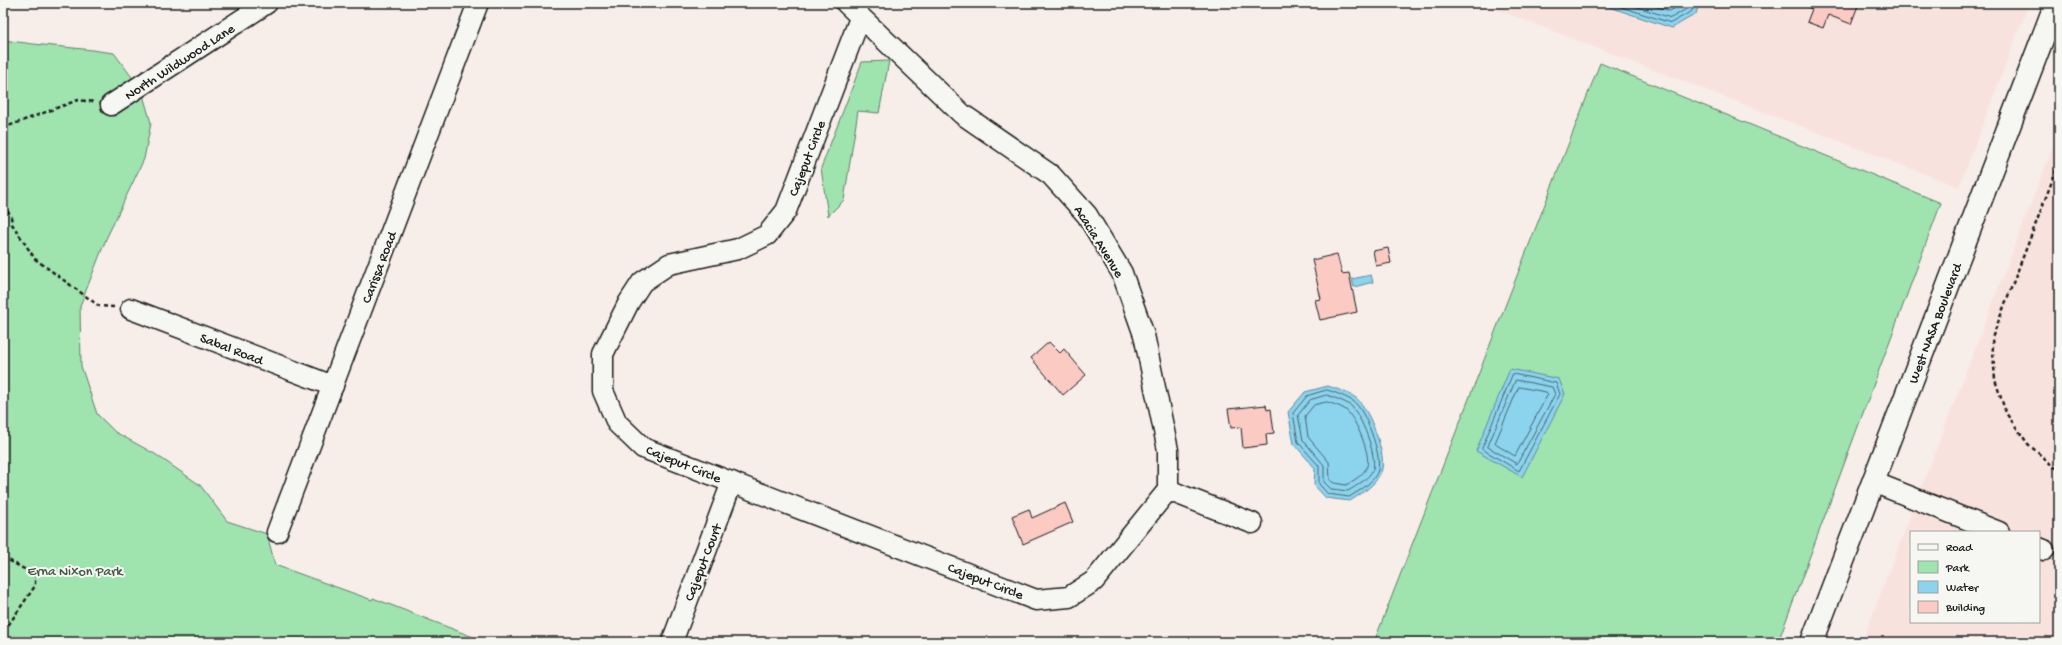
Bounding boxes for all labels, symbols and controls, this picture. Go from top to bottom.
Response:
street label: North Wildwood Lane [122,21,239,105]
street label: Cajeput Circle [786,118,831,199]
street label: Acacia Avenue [1069,203,1127,282]
street label: Carissa Road [359,228,402,306]
street label: West NASA Boulevard [1906,260,1968,386]
street label: Sabal Road [197,330,267,371]
street label: Cajeput Circle [643,442,724,488]
street label: Cajeput Court [682,521,727,604]
legend [1910,531,2040,623]
text: Road [1946,542,1973,556]
street label: Cajeput Circle [945,560,1026,605]
text: Park [1945,562,1971,576]
park label: Erna Nixon Park [28,564,124,581]
text: Water [1946,582,1980,596]
text: Building [1945,602,1985,616]

